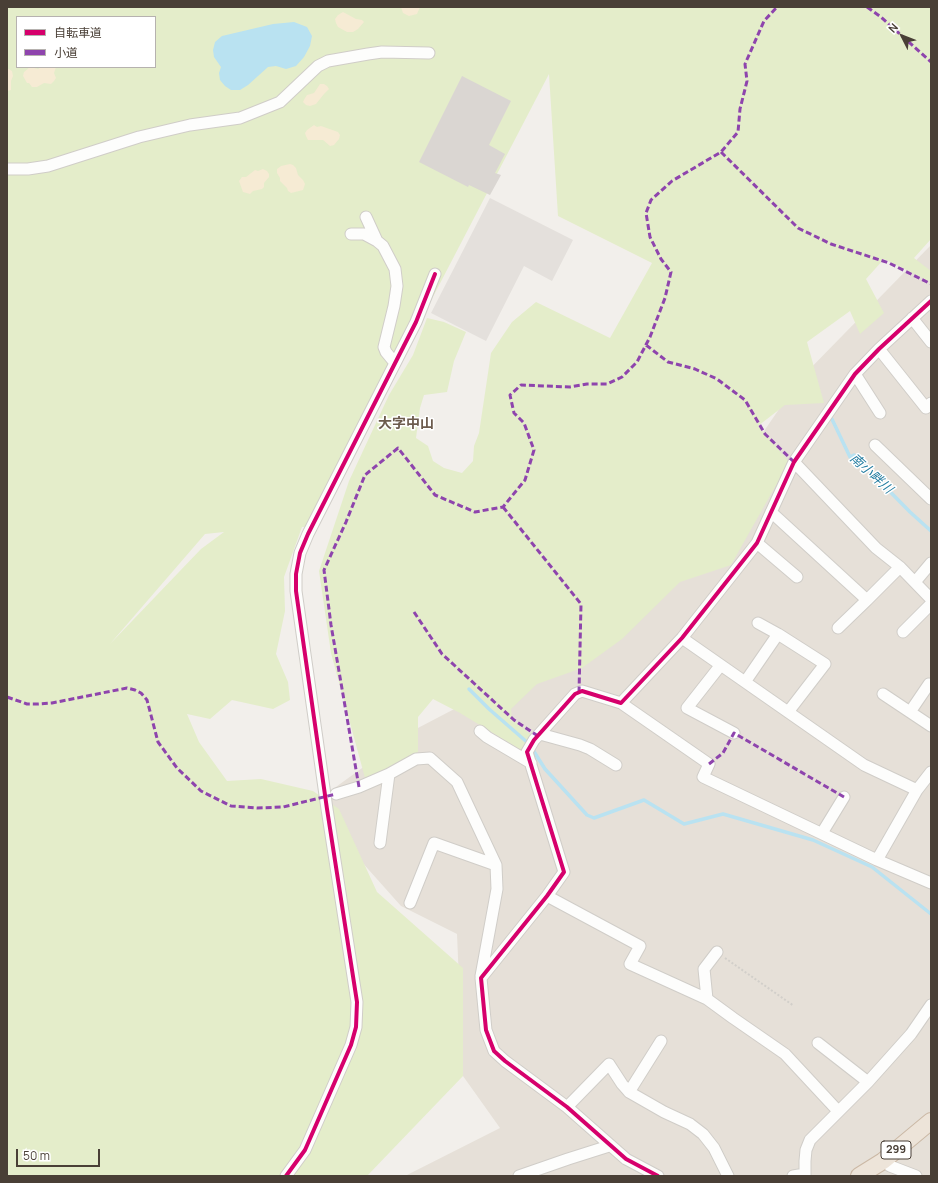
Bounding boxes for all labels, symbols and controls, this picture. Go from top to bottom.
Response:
legend [16,16,156,68]
north arrow [882,16,922,56]
text: N [884,20,901,36]
text: 自転車道 [54,24,102,41]
text: 小道 [54,44,78,61]
district label: 大字中山 [378,416,434,432]
water label: 南小畔川 [846,451,896,497]
scale bar [18,1141,102,1167]
road number: 299 [881,1141,911,1159]
text: 50 m [23,1147,50,1164]

